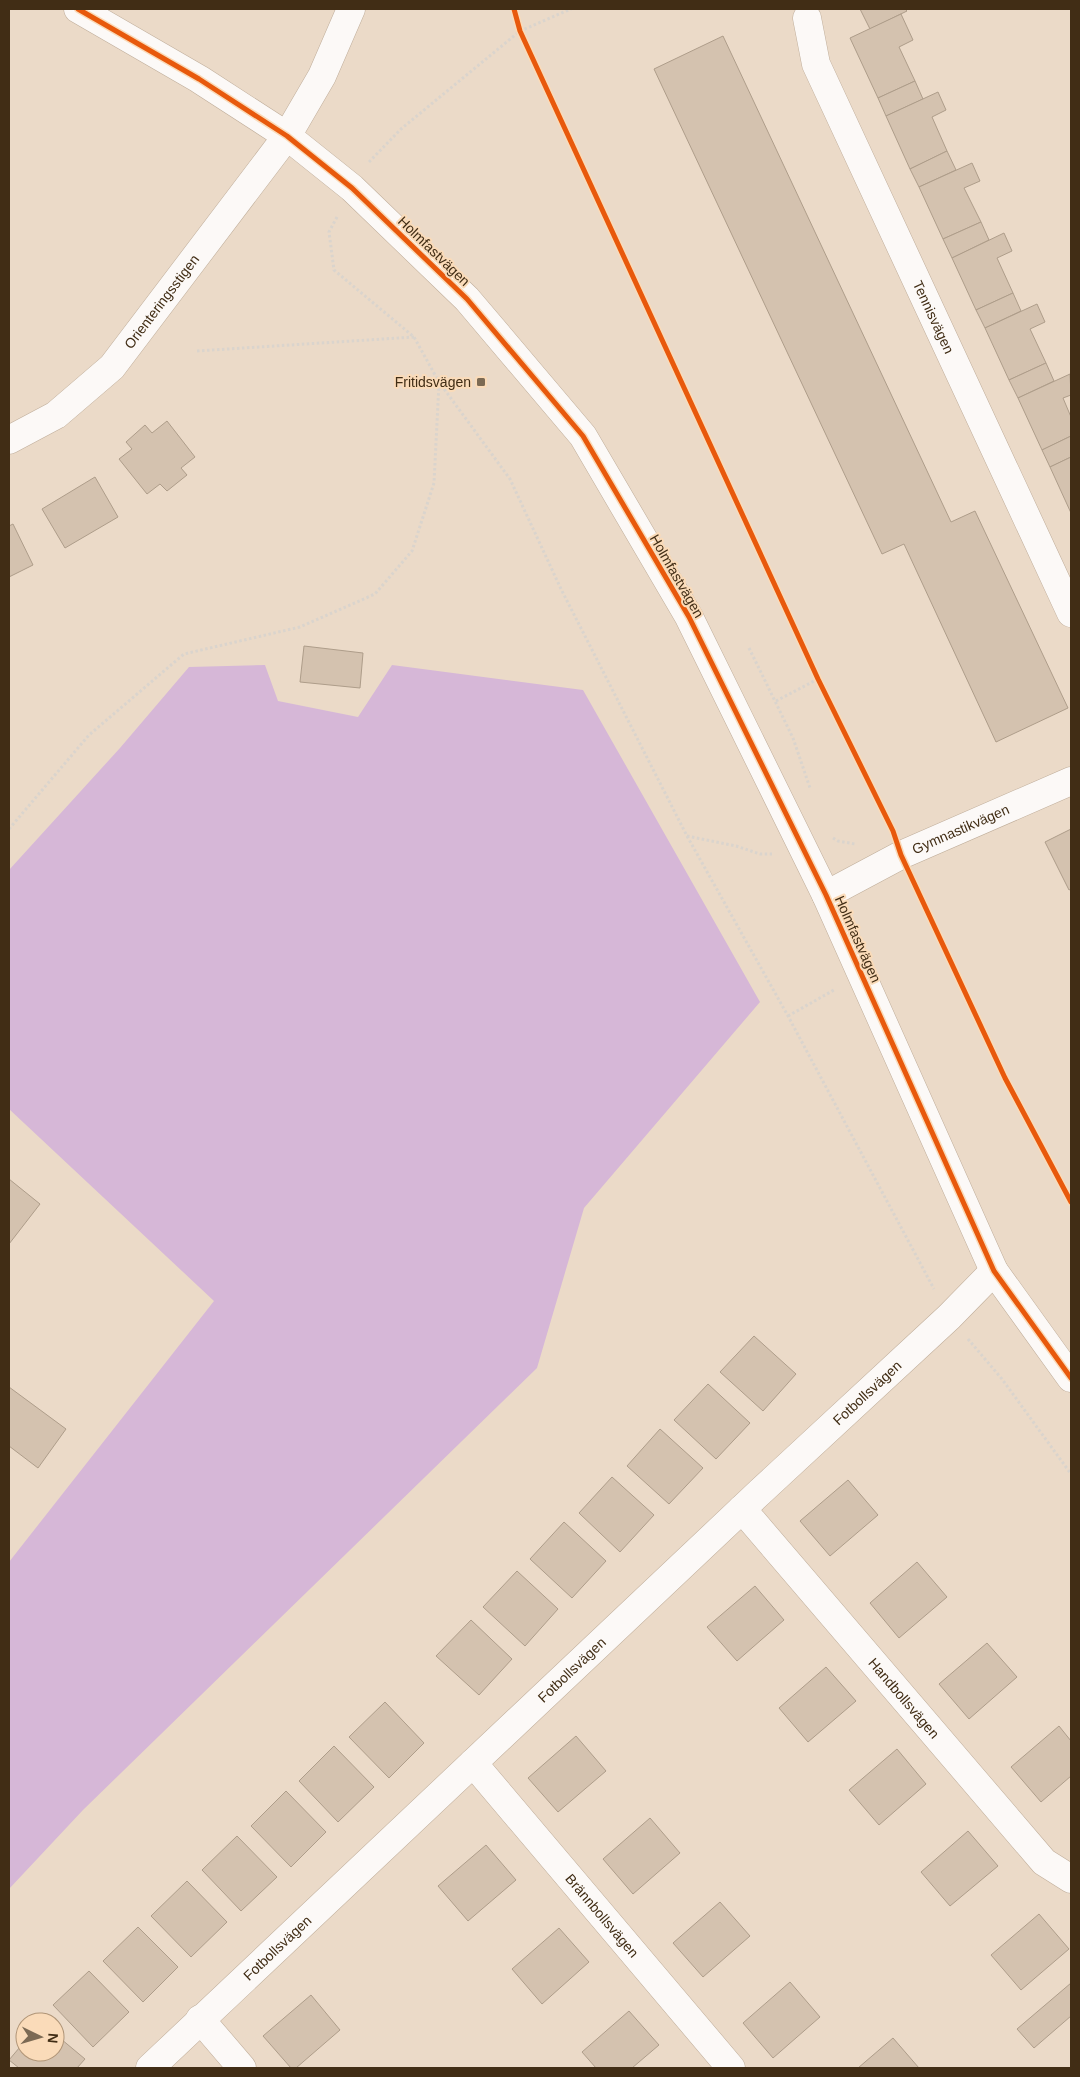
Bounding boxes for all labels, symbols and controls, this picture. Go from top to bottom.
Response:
street label: Holmfastvägen [395,213,473,289]
street label: Orienteringsstigen [121,251,202,352]
street label: Tennisvägen [910,278,957,356]
place label: Fritidsvägen [395,374,471,390]
marker: Fritidsvägen [475,376,487,388]
street label: Holmfastvägen [647,532,707,620]
street label: Gymnastikvägen [910,801,1012,857]
street label: Holmfastvägen [832,893,884,985]
street label: Fotbollsvägen [830,1357,905,1428]
street label: Fotbollsvägen [534,1634,609,1706]
street label: Handbollsvägen [865,1655,943,1742]
street label: Brännbollsvägen [562,1871,642,1961]
street label: Fotbollsvägen [240,1912,314,1984]
north arrow [15,2012,65,2062]
text: N [45,2032,61,2044]

